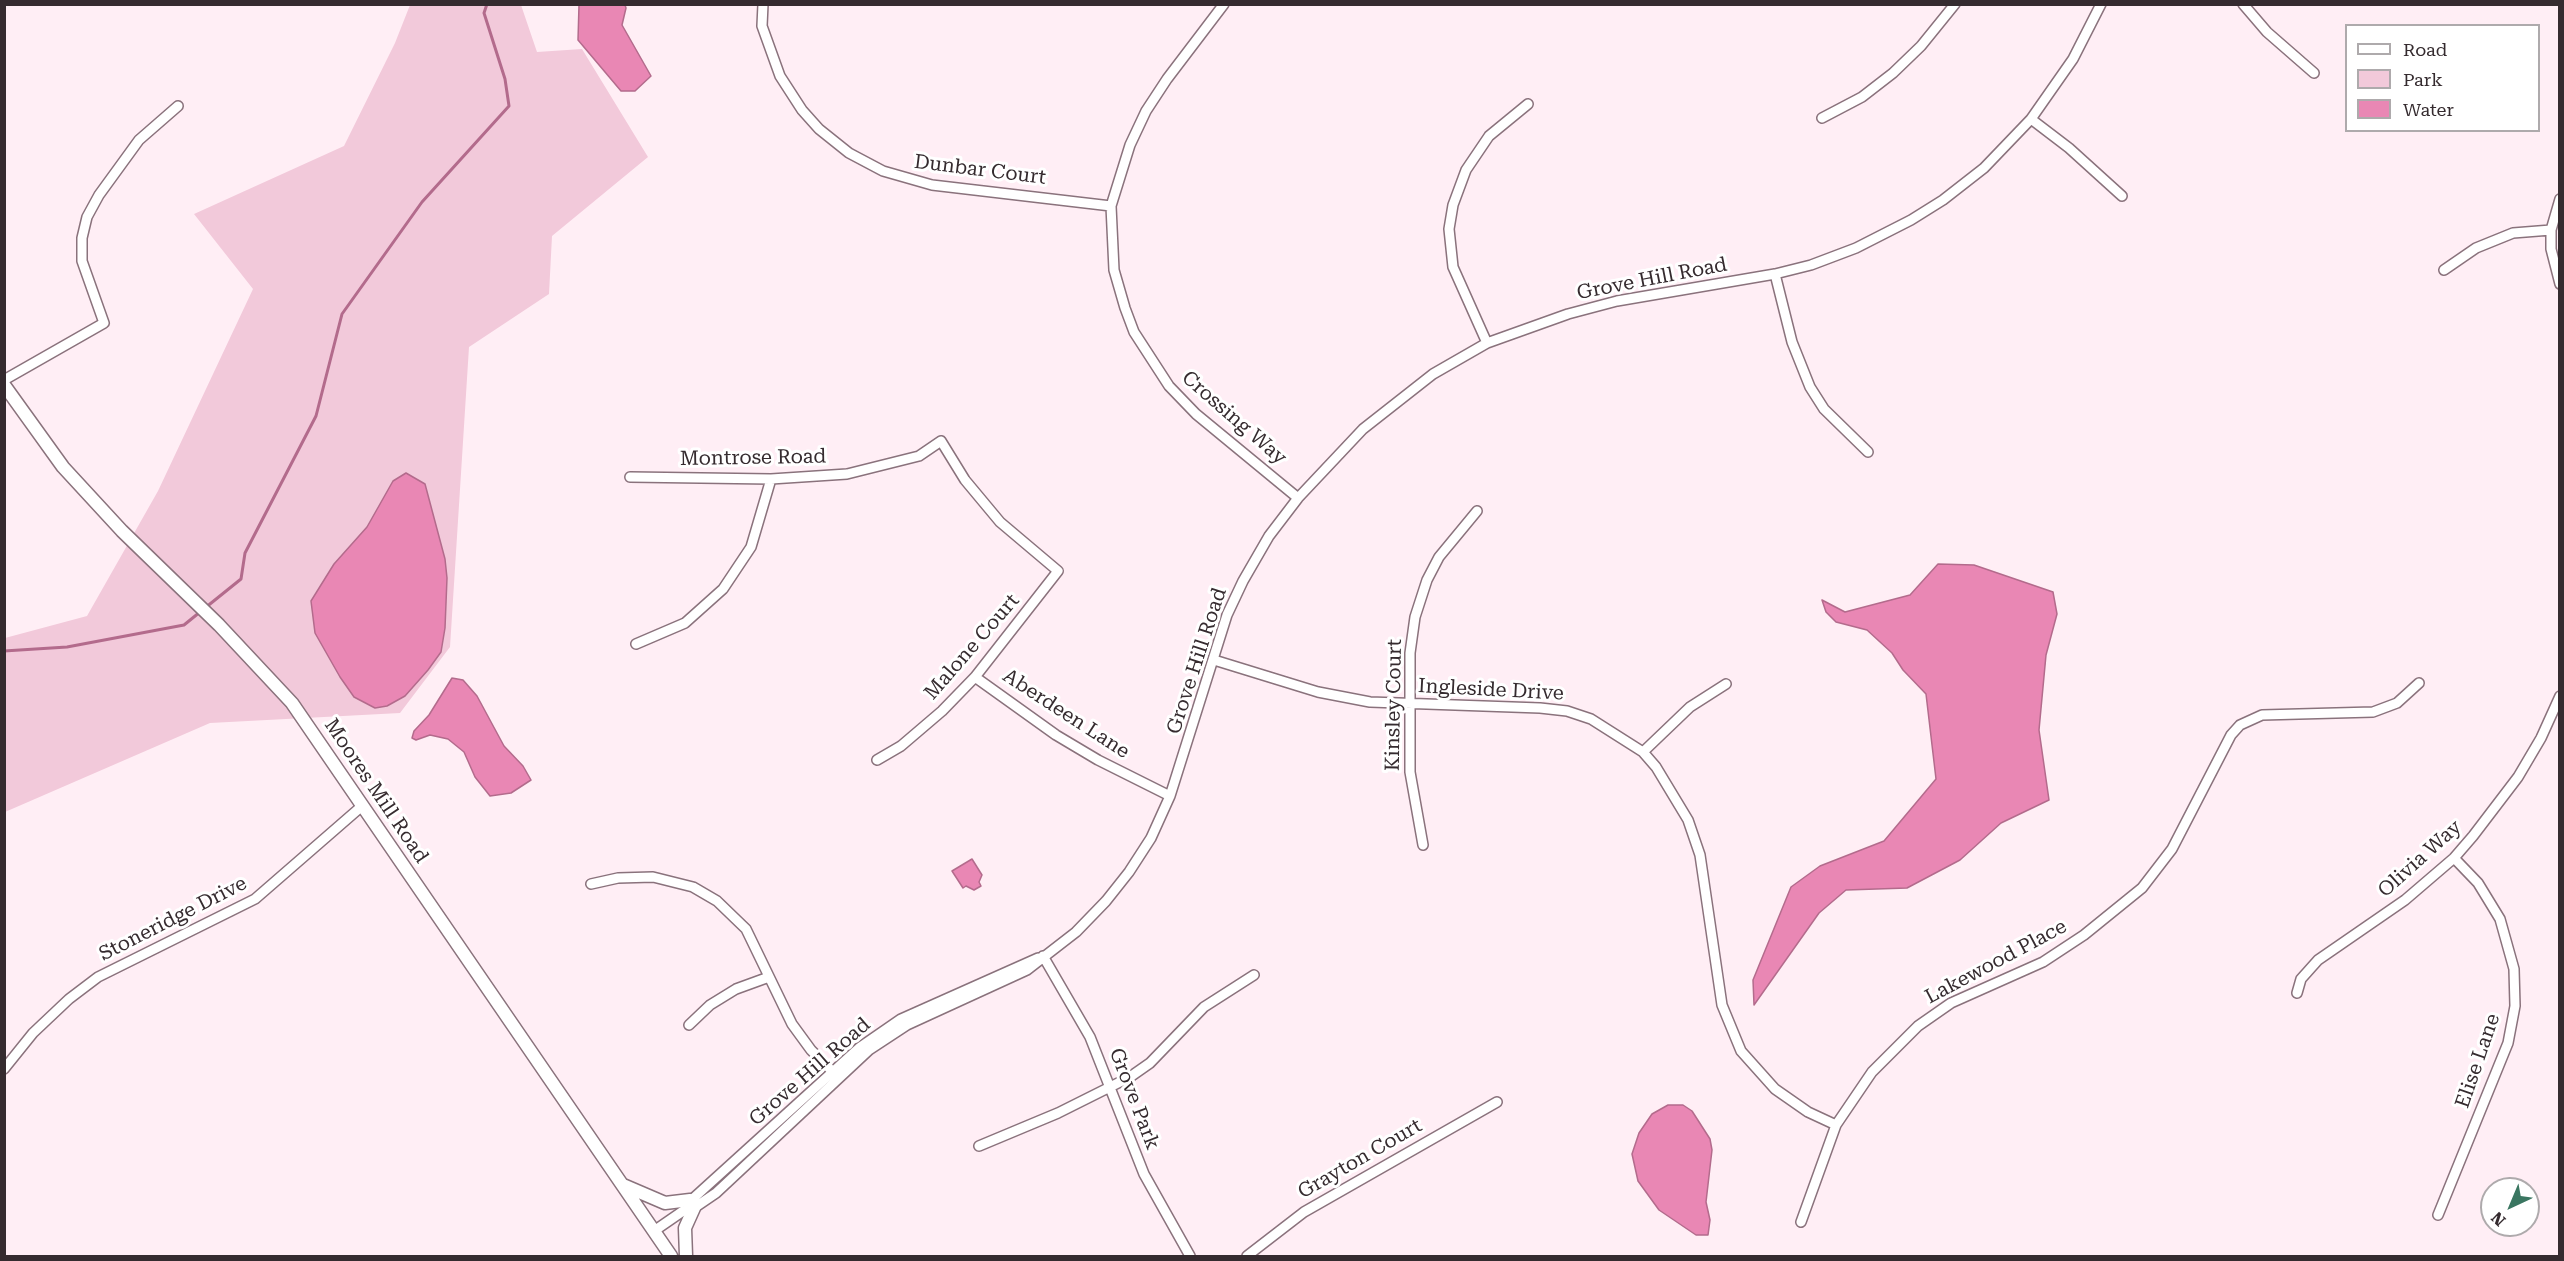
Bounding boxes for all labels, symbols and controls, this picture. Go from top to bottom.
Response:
legend [2345,24,2540,132]
text: Road [2403,39,2447,60]
text: Park [2403,69,2443,90]
text: Water [2403,99,2454,120]
street label: Dunbar Court [913,150,1047,190]
street label: Grove Hill Road [1575,253,1729,305]
street label: Crossing Way [1177,366,1291,470]
street label: Montrose Road [680,445,826,471]
street label: Grove Hill Road [1162,585,1232,737]
street label: Malone Court [920,589,1024,705]
street label: Kinsley Court [1381,639,1407,771]
street label: Aberdeen Lane [998,664,1134,764]
street label: Ingleside Drive [1418,674,1564,706]
street label: Moores Mill Road [319,714,433,868]
street label: Olivia Way [2373,815,2467,903]
street label: Stoneridge Drive [95,871,251,967]
street label: Lakewood Place [1921,915,2071,1009]
street label: Elise Lane [2451,1011,2505,1111]
street label: Grove Hill Road [745,1013,875,1131]
street label: Grove Park [1104,1045,1164,1153]
street label: Grayton Court [1294,1114,1426,1204]
north arrow [2480,1177,2540,1237]
text: N [2488,1208,2510,1230]

